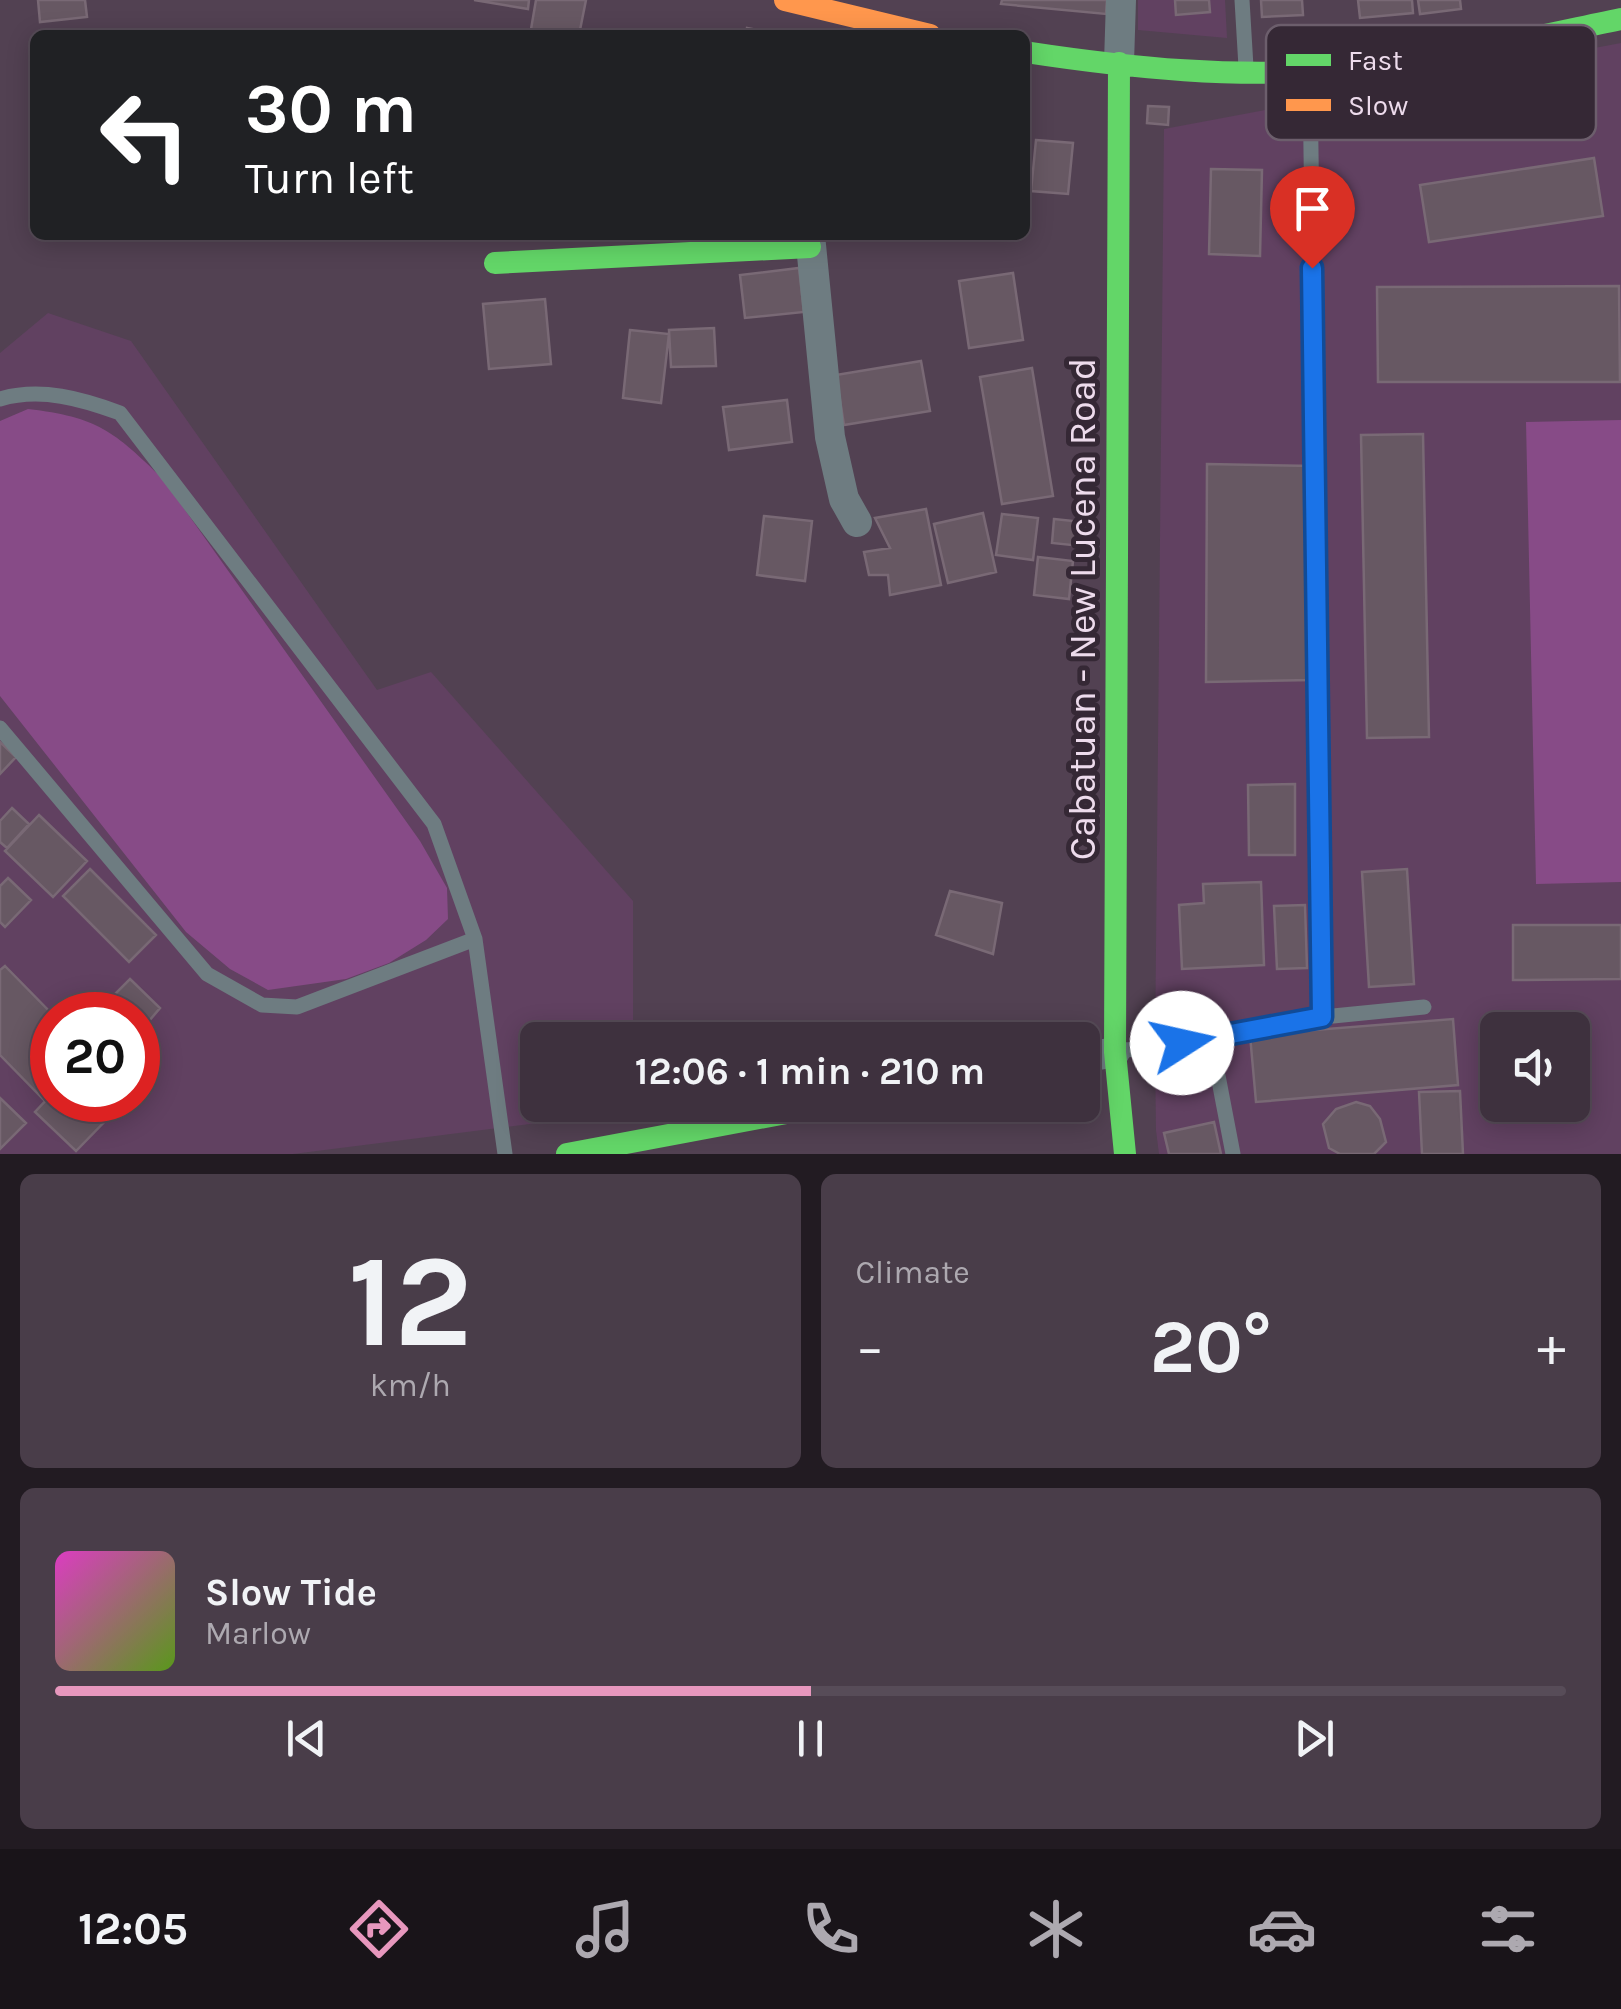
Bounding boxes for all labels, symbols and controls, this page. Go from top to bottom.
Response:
legend [1266,25,1596,140]
text: Fast [1348,44,1403,77]
text: 30 m [245,68,417,150]
icon: left [80,70,210,200]
text: Slow [1348,89,1408,122]
text: Turn left [245,152,414,204]
pin [1270,166,1355,269]
icon: arrive [1285,181,1340,236]
street label: Cabatuan - New Lucena Road [1060,358,1105,860]
position arrow [1130,991,1234,1095]
speed limit sign: 20 [30,992,160,1122]
map controls [1480,1012,1590,1122]
button: sound [1480,1012,1590,1122]
text: 12:06 · 1 min · 210 m [635,1049,985,1094]
text: 12 [348,1226,473,1378]
text: Climate [856,1254,970,1291]
text: 20° [1150,1303,1272,1391]
text: − [856,1315,884,1379]
text: + [1537,1315,1566,1379]
text: km/h [370,1367,451,1404]
text: Slow Tide [205,1570,377,1615]
text: Marlow [205,1615,311,1652]
icon: previous [279,1711,334,1766]
icon: pause [783,1711,838,1766]
icon: next [1287,1711,1342,1766]
icon: directions [344,1894,414,1964]
icon: music [570,1894,640,1964]
icon: phone [796,1894,866,1964]
icon: climate [1021,1894,1091,1964]
icon: car [1247,1894,1317,1964]
icon: filters [1473,1894,1543,1964]
text: 12:05 [78,1903,188,1955]

